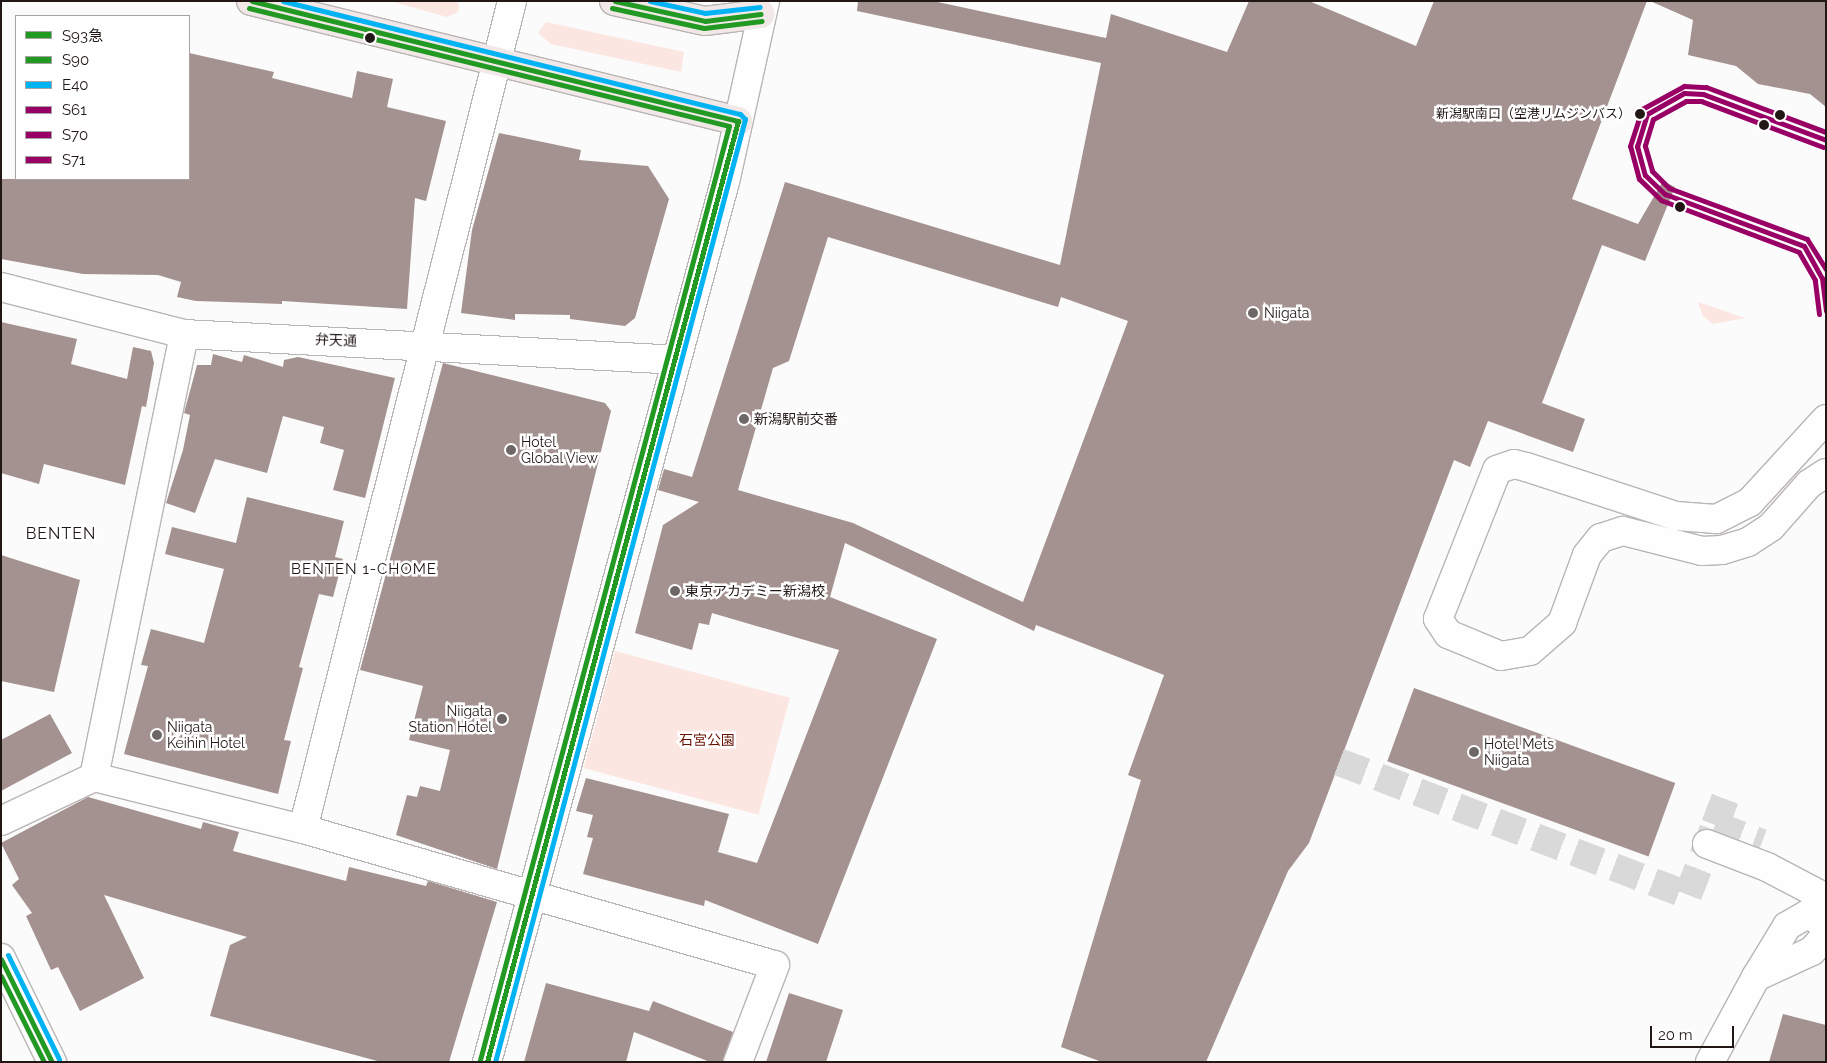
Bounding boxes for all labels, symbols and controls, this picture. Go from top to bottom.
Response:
legend [15,15,190,180]
text: S93急 [62,27,103,45]
unlabelled marker [365,33,375,43]
text: S90 [62,51,89,69]
text: E40 [62,76,89,94]
text: S61 [62,101,87,119]
place label: 新潟駅南口（空港リムジンバス） [1436,106,1631,122]
marker: 新潟駅南口（空港リムジンバス） [1635,109,1645,119]
unlabelled marker [1775,110,1785,120]
unlabelled marker [1759,120,1769,130]
text: S70 [62,126,88,144]
text: S71 [62,151,85,169]
unlabelled marker [1675,202,1685,212]
place label: Niigata [1264,305,1309,321]
marker: Niigata [1246,306,1260,320]
street label: 弁天通 [315,331,357,349]
place label: 新潟駅前交番 [754,411,838,427]
marker: 新潟駅前交番 [738,413,750,425]
place label: Hotel Global View [521,434,599,467]
marker: Hotel Global View [505,444,517,456]
district label: BENTEN [25,524,97,544]
district label: BENTEN 1-CHOME [289,561,439,579]
place label: 東京アカデミー新潟校 [685,583,825,599]
marker: 東京アカデミー新潟校 [669,585,681,597]
place label: Niigata Station Hotel [409,703,492,736]
marker: Niigata Station Hotel [496,713,508,725]
place label: Niigata Keihin Hotel [167,719,245,752]
marker: Niigata Keihin Hotel [151,729,163,741]
park label: 石宮公園 [679,732,735,748]
place label: Hotel Mets Niigata [1484,736,1554,769]
marker: Hotel Mets Niigata [1468,746,1480,758]
scale bar [1652,1016,1736,1048]
text: 20 m [1658,1026,1693,1044]

